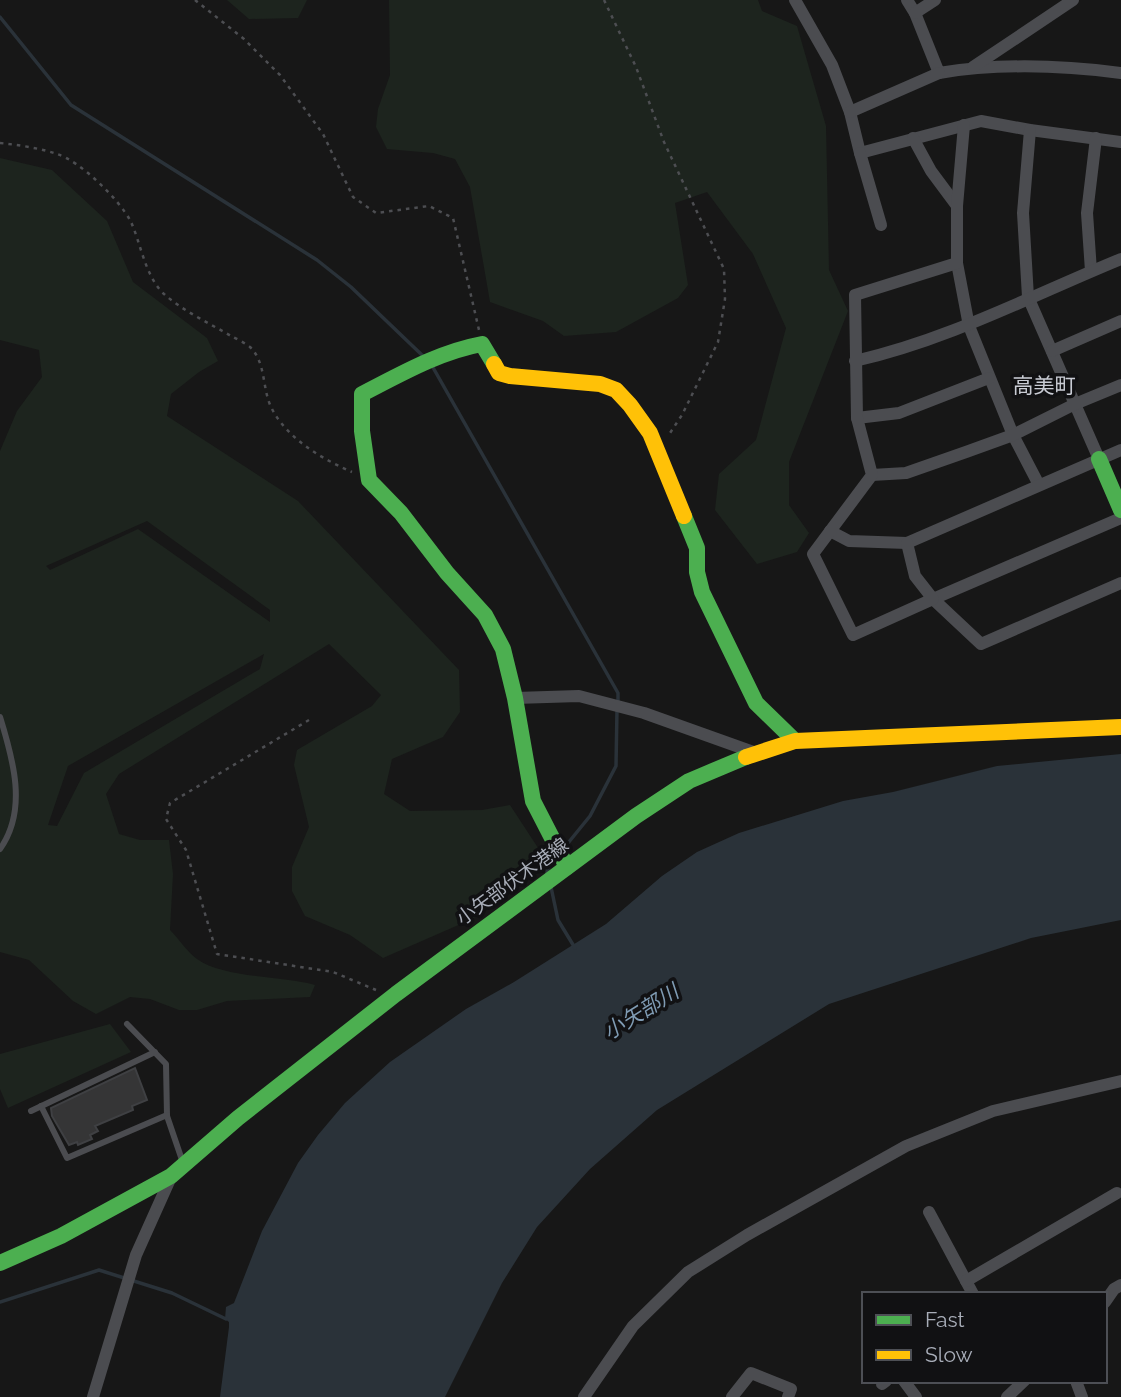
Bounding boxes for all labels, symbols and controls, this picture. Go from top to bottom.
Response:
district label: 高美町 [1013,373,1076,398]
street label: 小矢部伏木港線 [452,833,572,929]
water label: 小矢部川 [598,978,685,1044]
legend [862,1292,1107,1383]
text: Fast [925,1307,965,1332]
text: Slow [925,1342,973,1367]

